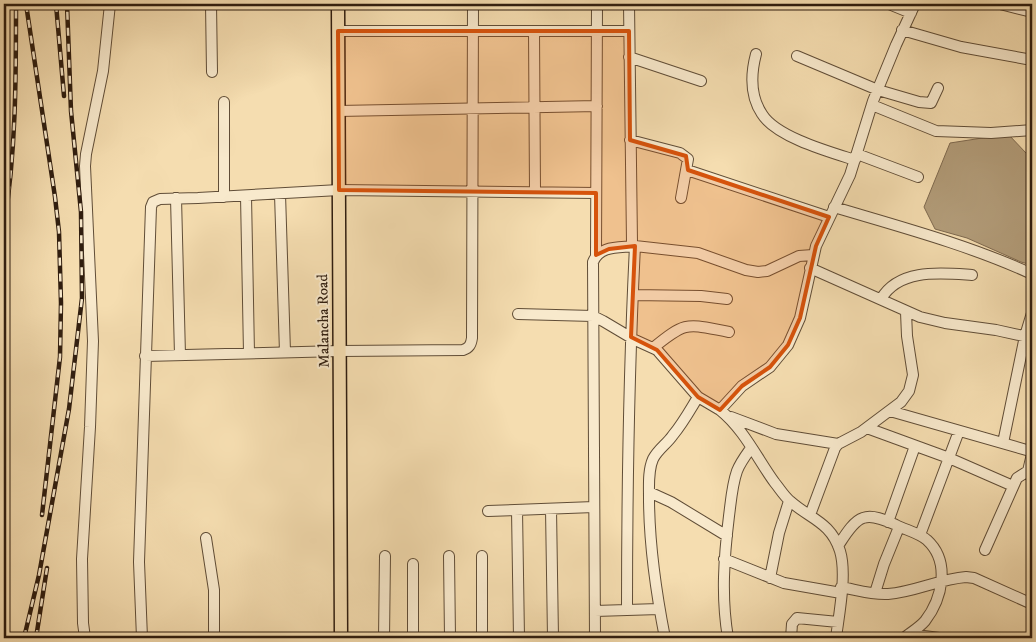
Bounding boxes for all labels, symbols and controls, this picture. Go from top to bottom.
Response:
street label: Malancha Road [313,273,334,368]

